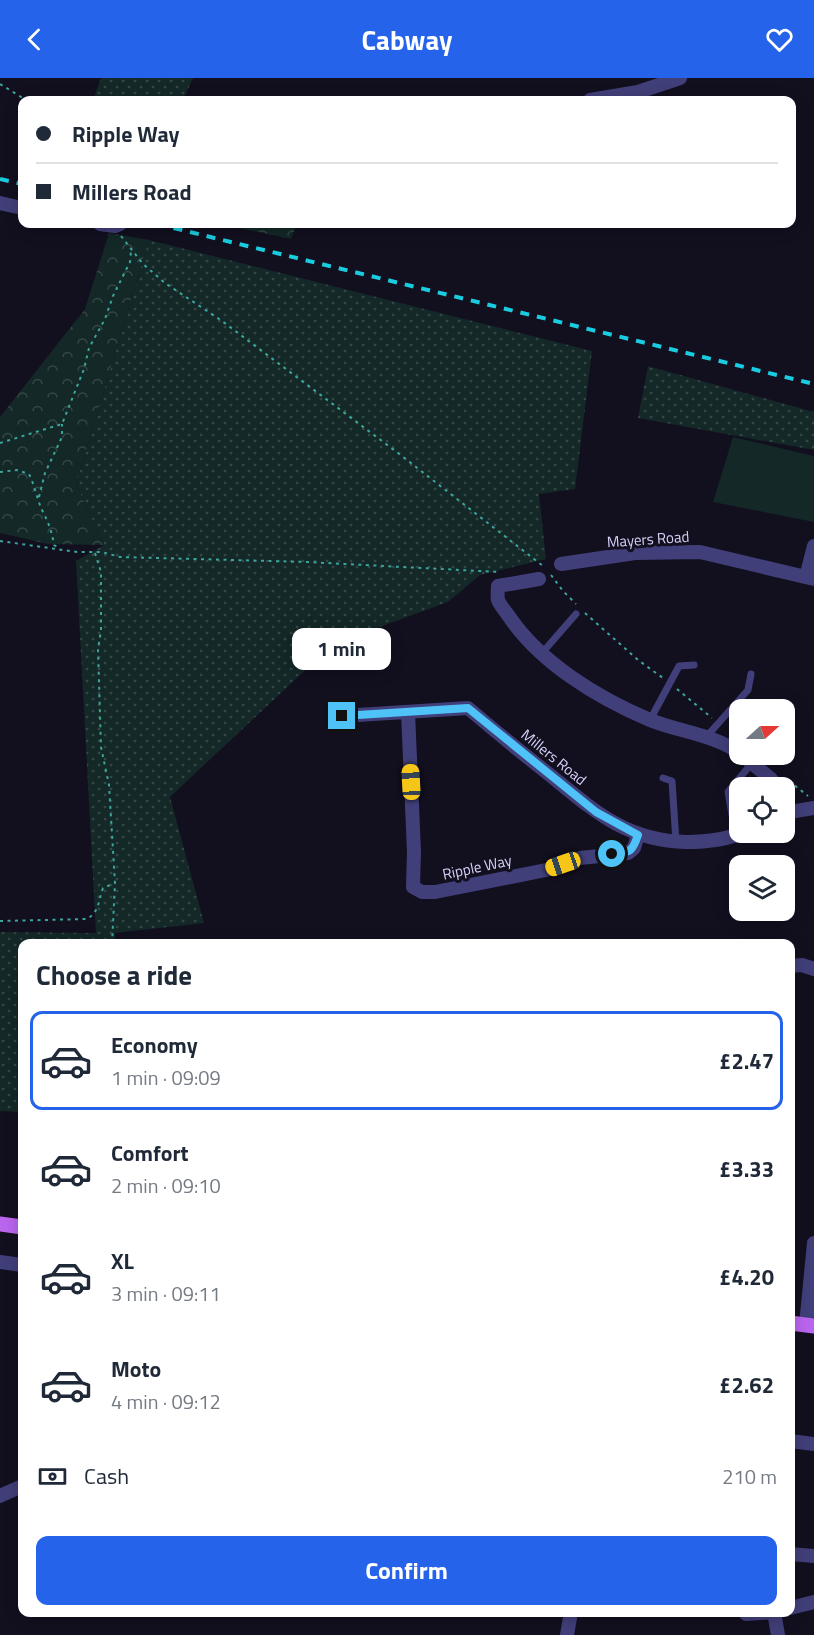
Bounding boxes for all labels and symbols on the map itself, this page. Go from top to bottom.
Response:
street label: Mayers Road [606,525,690,553]
callout: 1 min [292,629,392,671]
north arrow [729,699,795,765]
route end [328,702,355,729]
street label: Millers Road [516,723,592,791]
car [401,764,421,800]
route start [598,840,625,867]
street label: Ripple Way [440,848,514,886]
car [543,850,583,878]

